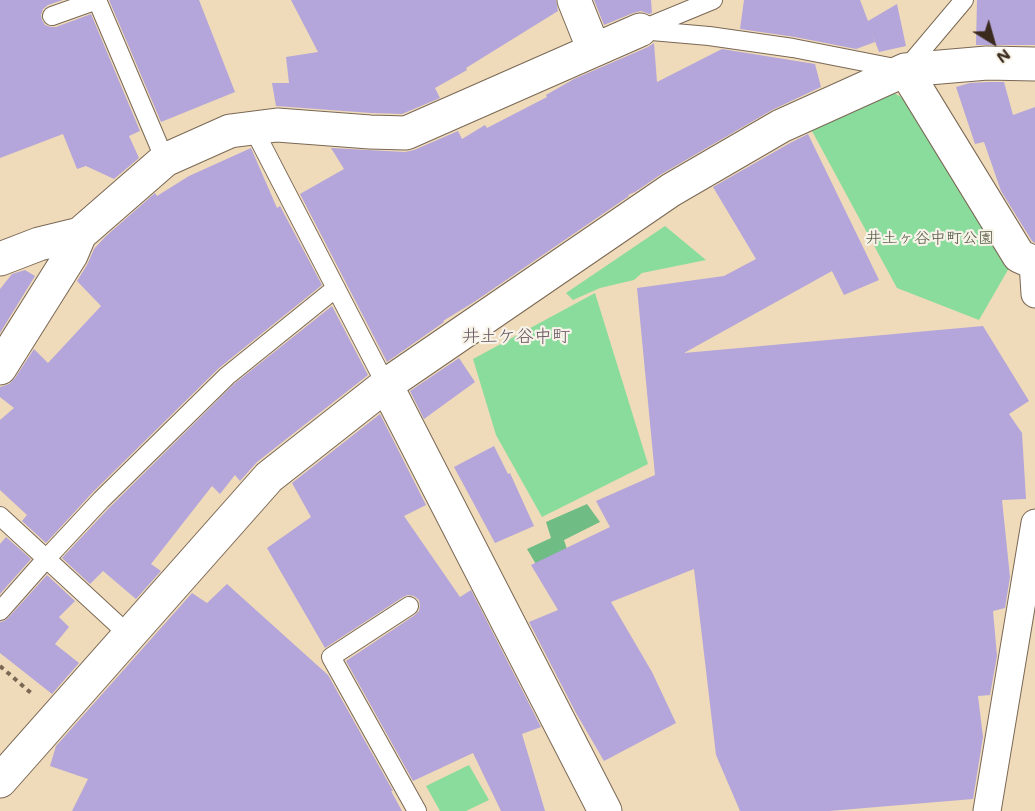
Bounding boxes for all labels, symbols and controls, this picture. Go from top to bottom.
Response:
north arrow [963,12,1023,72]
text: N [993,45,1015,69]
park label: 井土ヶ谷中町公園 [866,228,994,248]
district label: 井土ケ谷中町 [462,325,570,347]

